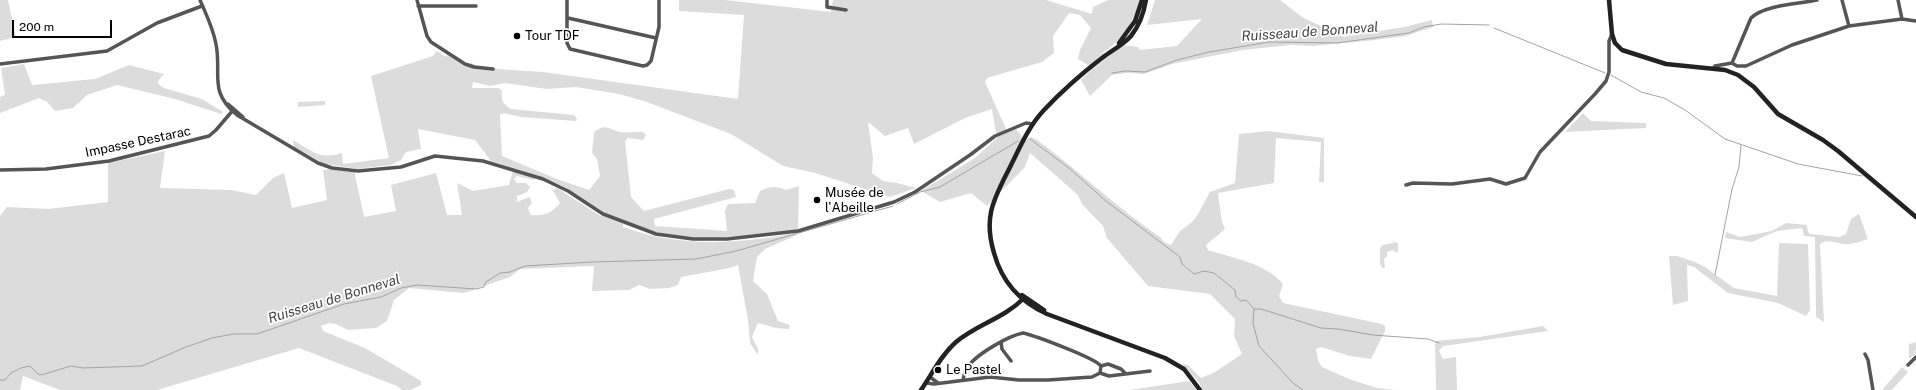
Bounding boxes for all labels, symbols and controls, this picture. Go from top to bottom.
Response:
scale bar [14,12,114,38]
water label: Ruisseau de Bonneval [1241,19,1379,45]
text: 200 m [19,20,54,34]
place label: Tour TDF [525,28,579,44]
marker: Tour TDF [512,31,522,41]
street label: Impasse Destarac [84,123,192,161]
place label: Musée de l'Abeille [825,185,884,216]
marker: Musée de l'Abeille [812,195,822,205]
water label: Ruisseau de Bonneval [266,271,402,327]
place label: Le Pastel [946,362,1002,378]
marker: Le Pastel [933,365,943,375]

